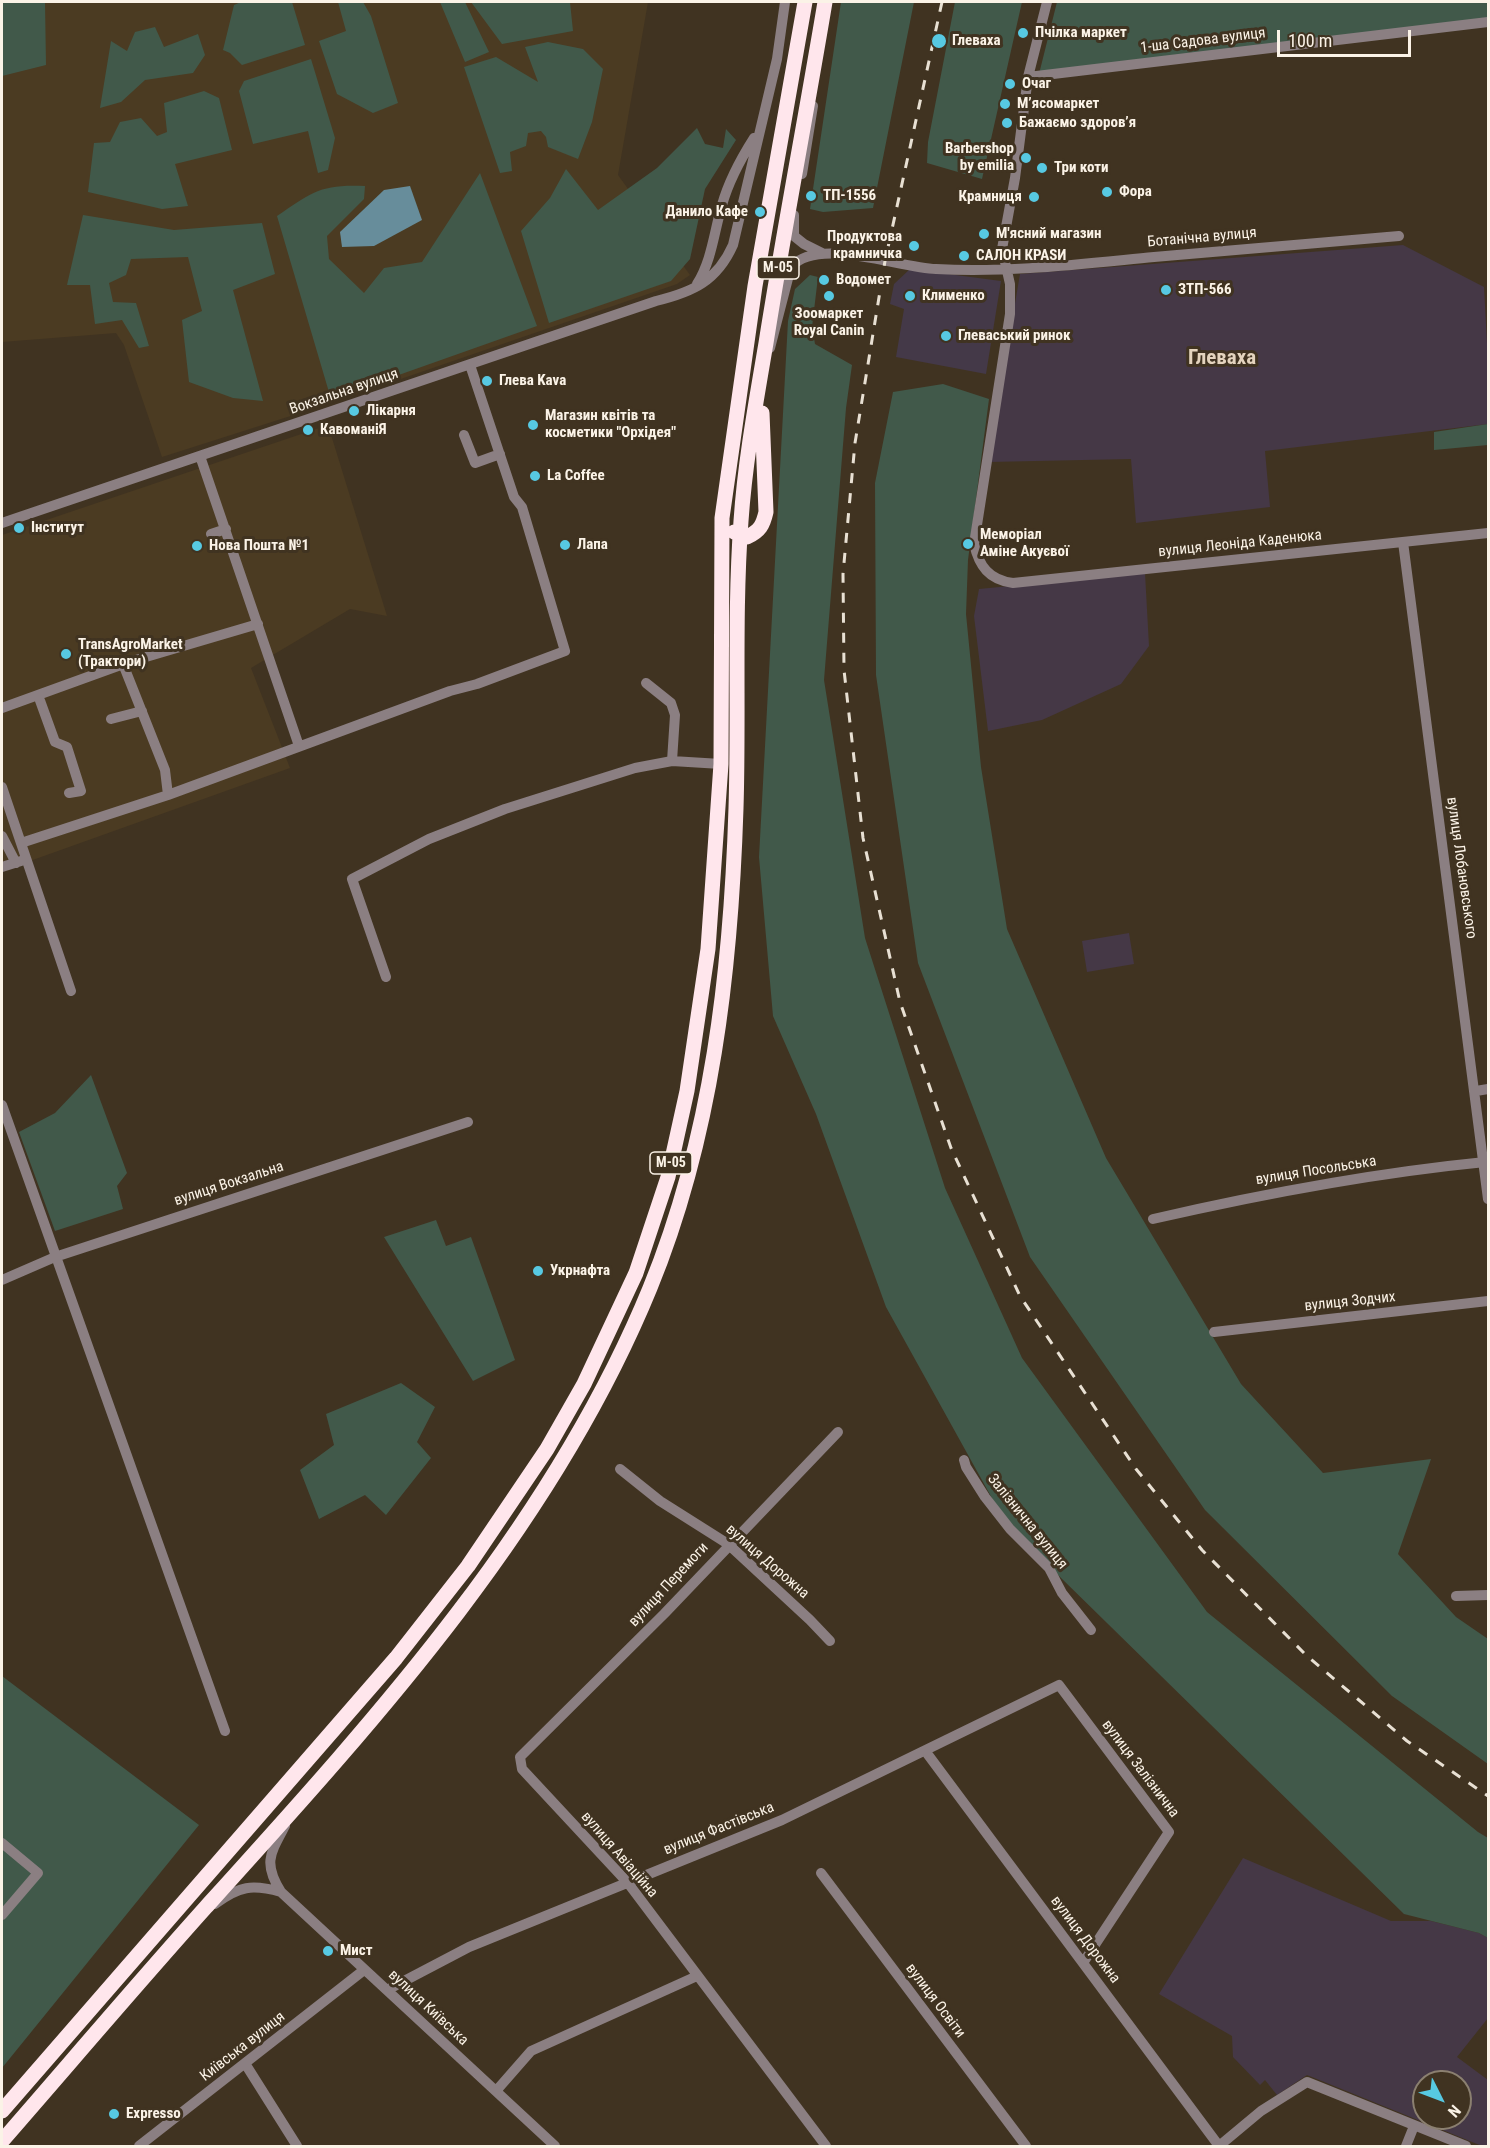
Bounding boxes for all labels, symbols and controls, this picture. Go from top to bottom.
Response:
scale bar [1280,18,1414,56]
place label: Пчілка маркет [1035,24,1127,42]
street label: 1-ша Садова вулиця [1140,24,1266,58]
marker: Пчілка маркет [1016,26,1030,40]
text: 100 m [1288,30,1332,51]
marker: Глеваха [930,32,948,50]
place label: Глеваха [952,32,1001,50]
place label: Очаг [1022,75,1051,93]
marker: Очаг [1003,77,1017,91]
place label: Мʼясомаркет [1017,95,1099,113]
marker: Мʼясомаркет [998,97,1012,111]
place label: Бажаємо здоровʼя [1019,114,1136,132]
marker: Бажаємо здоровʼя [1000,116,1014,130]
place label: Barbershop by emilia [945,140,1014,175]
marker: Barbershop by emilia [1019,151,1033,165]
place label: Три коти [1054,159,1109,177]
marker: Три коти [1035,161,1049,175]
place label: Фора [1119,183,1152,201]
marker: Фора [1100,185,1114,199]
place label: ТП-1556 [823,187,876,205]
place label: Крамниця [958,188,1022,206]
marker: ТП-1556 [804,189,818,203]
marker: Крамниця [1027,190,1041,204]
place label: Данило Кафе [665,203,748,221]
marker: Данило Кафе [753,205,767,219]
street label: Ботанічна вулиця [1147,224,1257,252]
place label: М'ясний магазин [996,225,1101,243]
marker: М'ясний магазин [977,227,991,241]
place label: Продуктова крамничка [827,228,902,263]
marker: Продуктова крамничка [907,239,921,253]
place label: САЛОН КРАSИ [976,247,1066,265]
marker: САЛОН КРАSИ [957,249,971,263]
road number: М-05 [757,257,799,279]
place label: Водомет [836,271,891,289]
marker: Водомет [817,273,831,287]
place label: ЗТП-566 [1178,281,1232,299]
marker: ЗТП-566 [1159,283,1173,297]
place label: Клименко [922,287,985,305]
marker: Зоомаркет Royal Canin [822,289,836,303]
marker: Клименко [903,289,917,303]
place label: Зоомаркет Royal Canin [794,305,864,340]
place label: Глеваський ринок [958,327,1071,345]
marker: Глеваський ринок [939,329,953,343]
district label: Глеваха [1188,346,1256,372]
street label: Вокзальна вулиця [287,365,401,419]
place label: Глева Kava [499,372,566,390]
marker: Глева Kava [480,374,494,388]
place label: Лікарня [366,402,416,420]
marker: Лікарня [347,404,361,418]
place label: Магазин квітів та косметики "Орхідея" [545,407,676,442]
marker: Магазин квітів та косметики "Орхідея" [526,418,540,432]
place label: КавоманіЯ [320,421,387,439]
marker: КавоманіЯ [301,423,315,437]
place label: La Coffee [547,467,605,485]
marker: La Coffee [528,469,542,483]
place label: Інститут [31,519,84,537]
marker: Інститут [12,521,26,535]
place label: Меморіал Аміне Акуєвої [980,526,1069,561]
street label: вулиця Леоніда Каденюка [1157,526,1323,562]
place label: Лапа [577,536,608,554]
place label: Нова Пошта №1 [209,537,309,555]
marker: Меморіал Аміне Акуєвої [961,537,975,551]
marker: Лапа [558,538,572,552]
marker: Нова Пошта №1 [190,539,204,553]
place label: TransAgroMarket (Трактори) [78,636,183,671]
marker: TransAgroMarket (Трактори) [59,647,73,661]
street label: вулиця Лобановського [1442,796,1480,940]
road number: М-05 [650,1152,692,1174]
street label: вулиця Посольська [1254,1153,1378,1189]
street label: вулиця Вокзальна [172,1158,286,1210]
place label: Укрнафта [550,1262,610,1280]
marker: Укрнафта [531,1264,545,1278]
street label: вулиця Зодчих [1304,1288,1396,1316]
street label: Залізнична вулиця [983,1471,1071,1573]
street label: вулиця Дорожна [722,1521,812,1603]
street label: вулиця Перемоги [625,1539,713,1631]
street label: вулиця Залізнична [1097,1717,1183,1821]
street label: вулиця Фастівська [661,1799,777,1859]
street label: вулиця Авіаційна [577,1808,661,1902]
street label: вулиця Дорожна [1046,1893,1124,1987]
place label: Мист [340,1942,373,1960]
marker: Мист [321,1944,335,1958]
street label: вулиця Освіти [901,1960,969,2042]
street label: вулиця Київська [384,1966,472,2050]
street label: Київська вулиця [197,2008,289,2086]
north arrow [1412,2070,1472,2130]
text: N [1444,2101,1465,2121]
place label: Expresso [126,2105,181,2123]
marker: Expresso [107,2107,121,2121]

